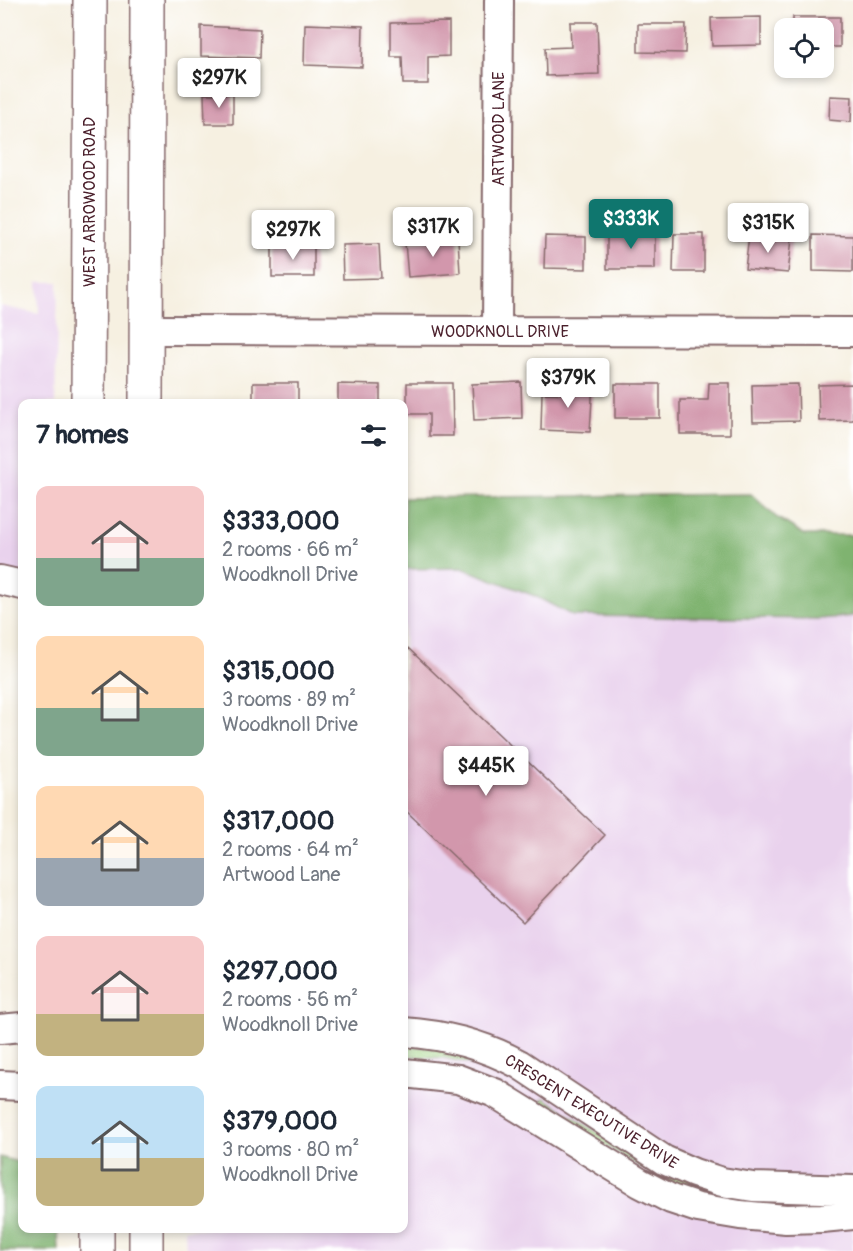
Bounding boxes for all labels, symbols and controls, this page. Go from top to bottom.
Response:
map controls [774,18,834,78]
button: locate [774,18,834,78]
pin: $297K [177,58,261,109]
text: $297K [192,65,246,90]
street label: ARTWOOD LANE [489,72,509,186]
street label: WEST ARROWOOD ROAD [80,117,100,287]
pin: $333K [589,199,673,250]
pin: $315K [726,203,810,254]
text: $333K [603,206,659,231]
pin: $317K [391,207,475,258]
pin: $297K [251,210,335,261]
text: $315K [742,210,794,235]
text: $317K [407,214,459,239]
text: $297K [266,217,320,242]
street label: WOODKNOLL DRIVE [431,322,569,342]
pin: $379K [526,358,610,409]
text: $379K [541,365,595,390]
text: 7 homes [36,419,128,451]
icon: filters [357,419,390,452]
text: $333,000 [222,505,340,537]
icon: home [84,510,156,582]
text: 2 rooms · 66 m² [222,537,359,562]
text: Woodknoll Drive [222,562,358,587]
text: $315,000 [222,655,335,687]
icon: home [84,660,156,732]
text: 3 rooms · 89 m² [222,687,356,712]
text: Woodknoll Drive [222,712,358,737]
pin: $445K [444,746,528,797]
text: $445K [458,753,514,778]
text: $317,000 [222,805,334,837]
icon: home [84,810,156,882]
text: 2 rooms · 64 m² [222,837,359,862]
text: Artwood Lane [222,862,340,887]
text: $297,000 [222,955,338,987]
icon: home [84,960,156,1032]
text: 2 rooms · 56 m² [222,987,358,1012]
text: Woodknoll Drive [222,1012,358,1037]
street label: CRESCENT EXECUTIVE DRIVE [501,1050,682,1174]
text: $379,000 [222,1105,338,1137]
icon: home [84,1110,156,1182]
text: 3 rooms · 80 m² [222,1137,359,1162]
text: Woodknoll Drive [222,1162,358,1187]

